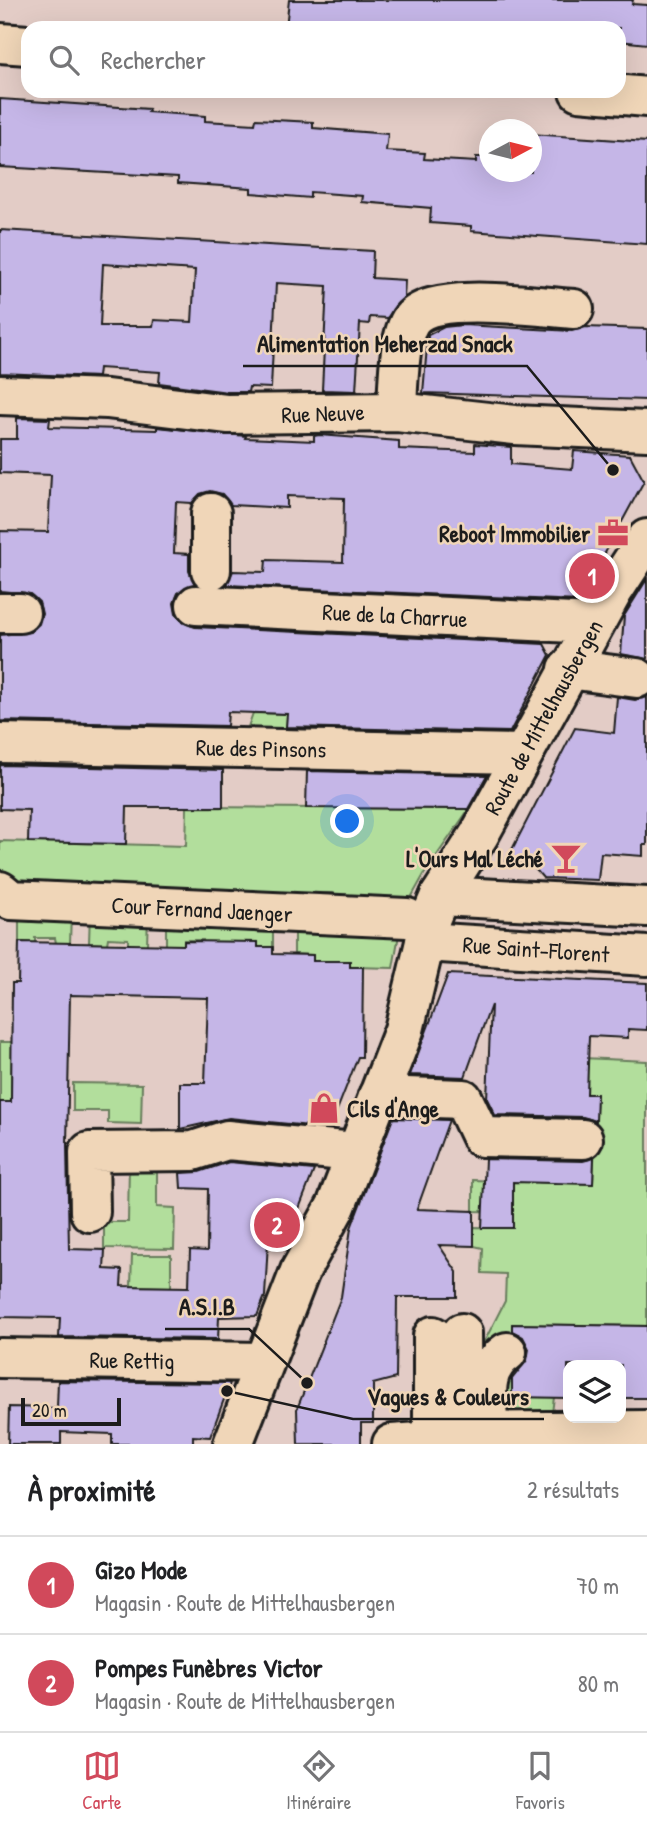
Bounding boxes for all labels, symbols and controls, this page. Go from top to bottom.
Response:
search box [21,21,626,98]
icon: search [45,41,83,79]
text: Rechercher [101,42,206,77]
north arrow [479,119,542,182]
callout: Alimentation Meherzad Snack [243,321,527,366]
text: Alimentation Meherzad Snack [257,327,513,359]
street label: Rue Neuve [281,396,365,430]
office icon: Reboot Immobilier [596,516,630,550]
place label: Reboot Immobilier [439,518,590,549]
pin: 1 [569,550,615,602]
street label: Rue de la Charrue [322,596,468,634]
street label: Route de Mittelhausbergen [476,614,610,820]
street label: Rue des Pinsons [196,731,327,765]
your location [330,804,364,838]
bar icon: L'Ours Mal Léché [549,841,583,875]
place label: L'Ours Mal Léché [406,843,544,874]
street label: Cour Fernand Jaenger [111,889,293,929]
street label: Rue Saint-Florent [462,928,611,970]
shop icon: Cils d'Ange [307,1091,341,1125]
place label: Cils d'Ange [347,1093,440,1125]
pin: 2 [254,1199,300,1251]
callout: A.S.I.B [165,1284,249,1329]
text: A.S.I.B [179,1290,235,1322]
street label: Rue Rettig [89,1344,175,1376]
map controls [563,1360,626,1423]
button: layers [563,1360,626,1423]
callout: Vagues & Couleurs [353,1374,544,1419]
text: Vagues & Couleurs [367,1380,529,1413]
scale bar [21,1395,121,1427]
text: 20 m [32,1397,67,1423]
text: À proximité [28,1470,156,1510]
text: 2 résultats [527,1474,619,1505]
text: Gizo Mode [95,1552,187,1587]
text: 1 [47,1570,55,1601]
text: 70 m [576,1570,619,1601]
text: Magasin · Route de Mittelhausbergen [95,1587,395,1618]
text: Pompes Funèbres Victor [95,1650,322,1685]
text: 2 [46,1668,56,1699]
text: 80 m [578,1668,619,1699]
text: Magasin · Route de Mittelhausbergen [95,1685,395,1716]
tab: Carte [82,1747,122,1815]
tab: Itinéraire [286,1747,351,1815]
tab: Favoris [516,1747,565,1815]

